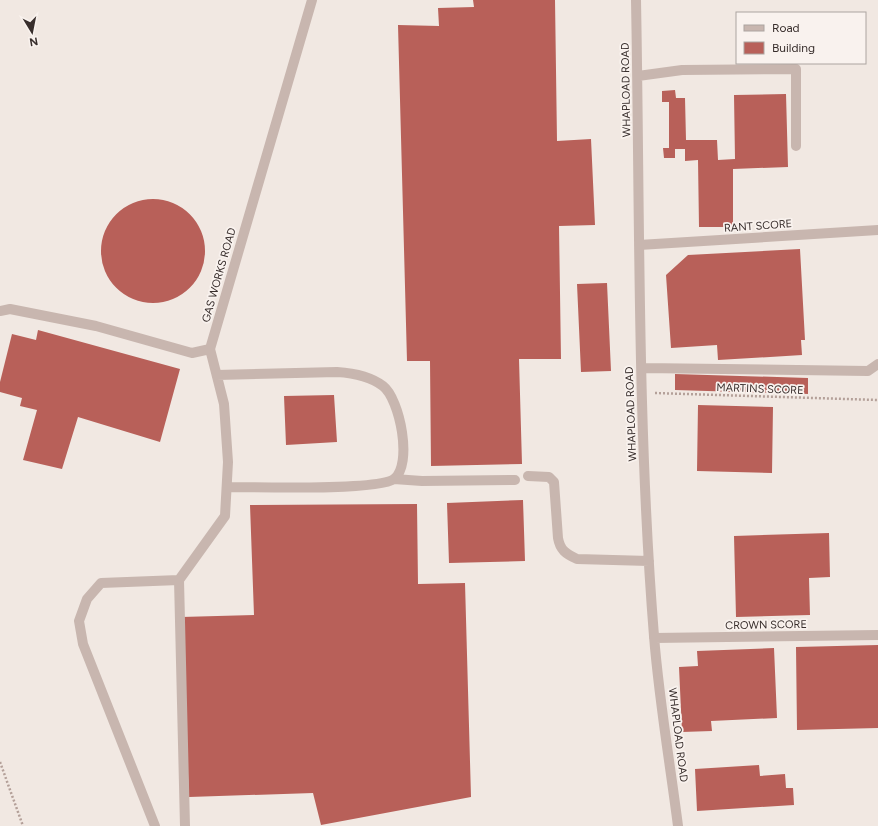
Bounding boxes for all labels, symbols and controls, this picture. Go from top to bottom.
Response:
north arrow [12,12,52,52]
legend [736,12,866,64]
text: Road [772,21,800,35]
text: N [28,34,39,48]
text: Building [772,41,815,55]
street label: WHAPLOAD ROAD [619,42,633,138]
street label: RANT SCORE [723,217,793,235]
street label: GAS WORKS ROAD [199,226,239,324]
street label: WHAPLOAD ROAD [623,366,639,462]
street label: MARTINS SCORE [716,381,804,397]
street label: CROWN SCORE [725,618,807,632]
street label: WHAPLOAD ROAD [666,687,690,783]

